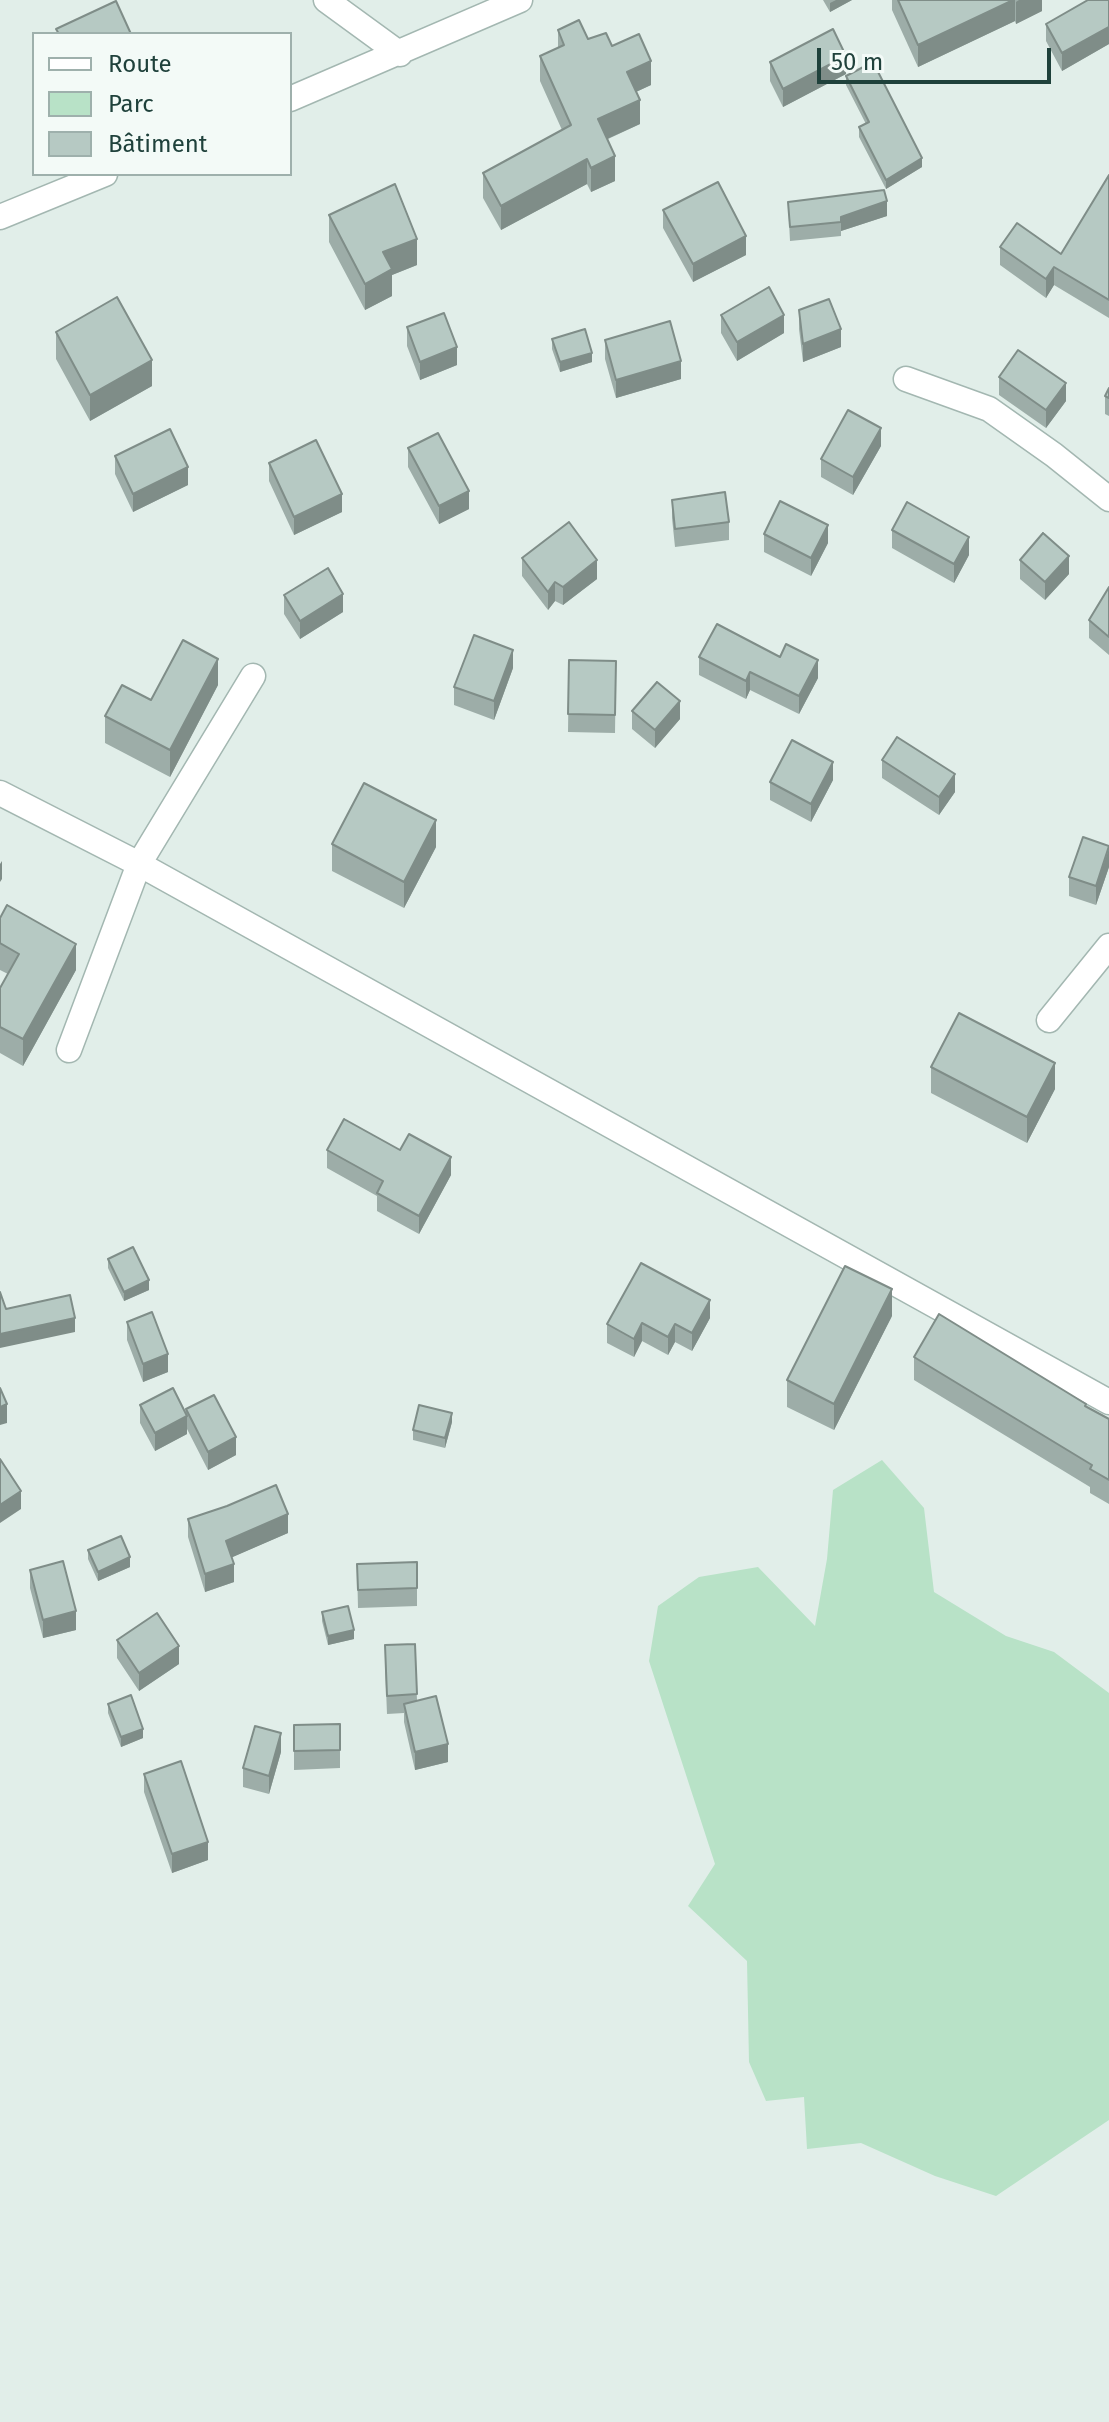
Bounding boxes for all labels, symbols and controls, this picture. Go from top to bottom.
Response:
legend [32,32,292,176]
scale bar [821,32,1055,82]
text: 50 m [831,48,883,76]
text: Route [108,50,172,78]
text: Parc [108,90,154,118]
text: Bâtiment [108,130,207,158]

